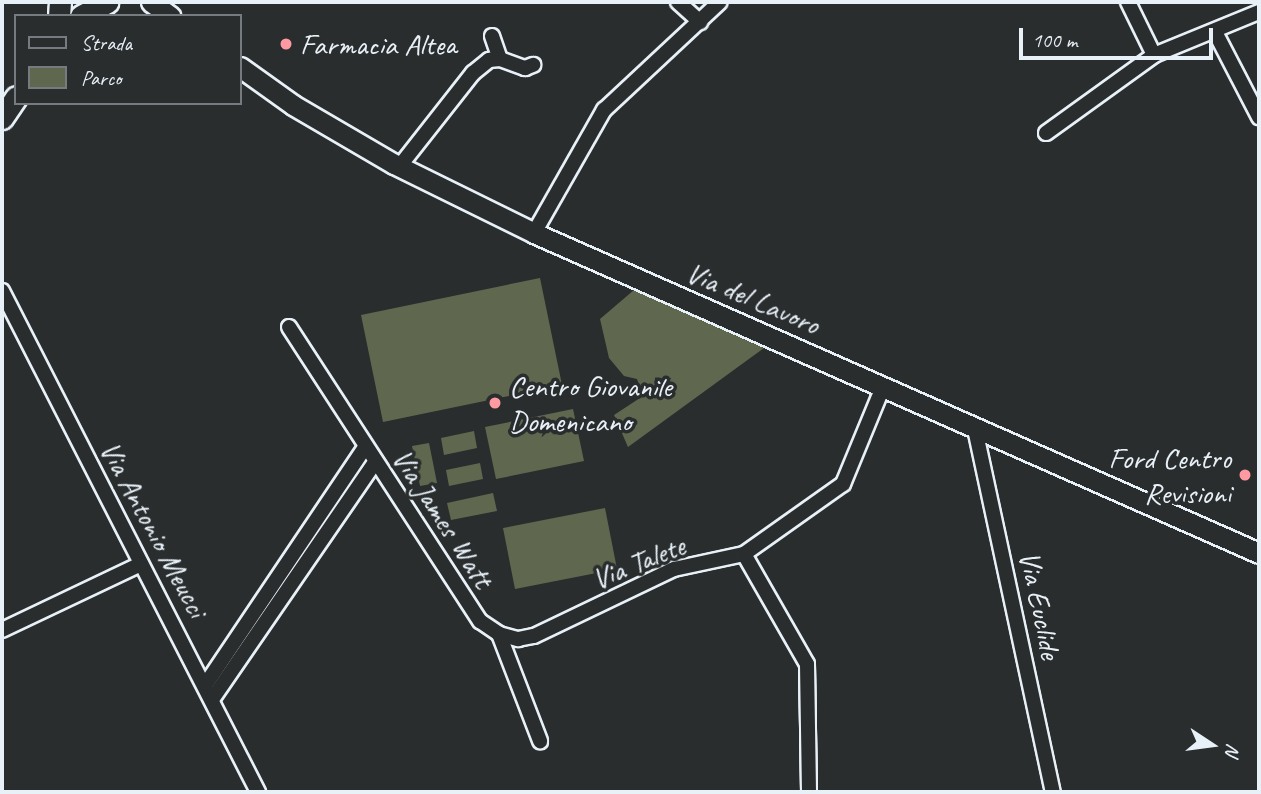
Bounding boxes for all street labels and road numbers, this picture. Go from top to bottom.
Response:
street label: Via del Lavoro [681,254,825,342]
street label: Via Antonio Meucci [92,435,216,623]
street label: Via James Watt [384,441,502,595]
street label: Via Talete [586,527,690,597]
street label: Via Euclide [1011,548,1069,662]

